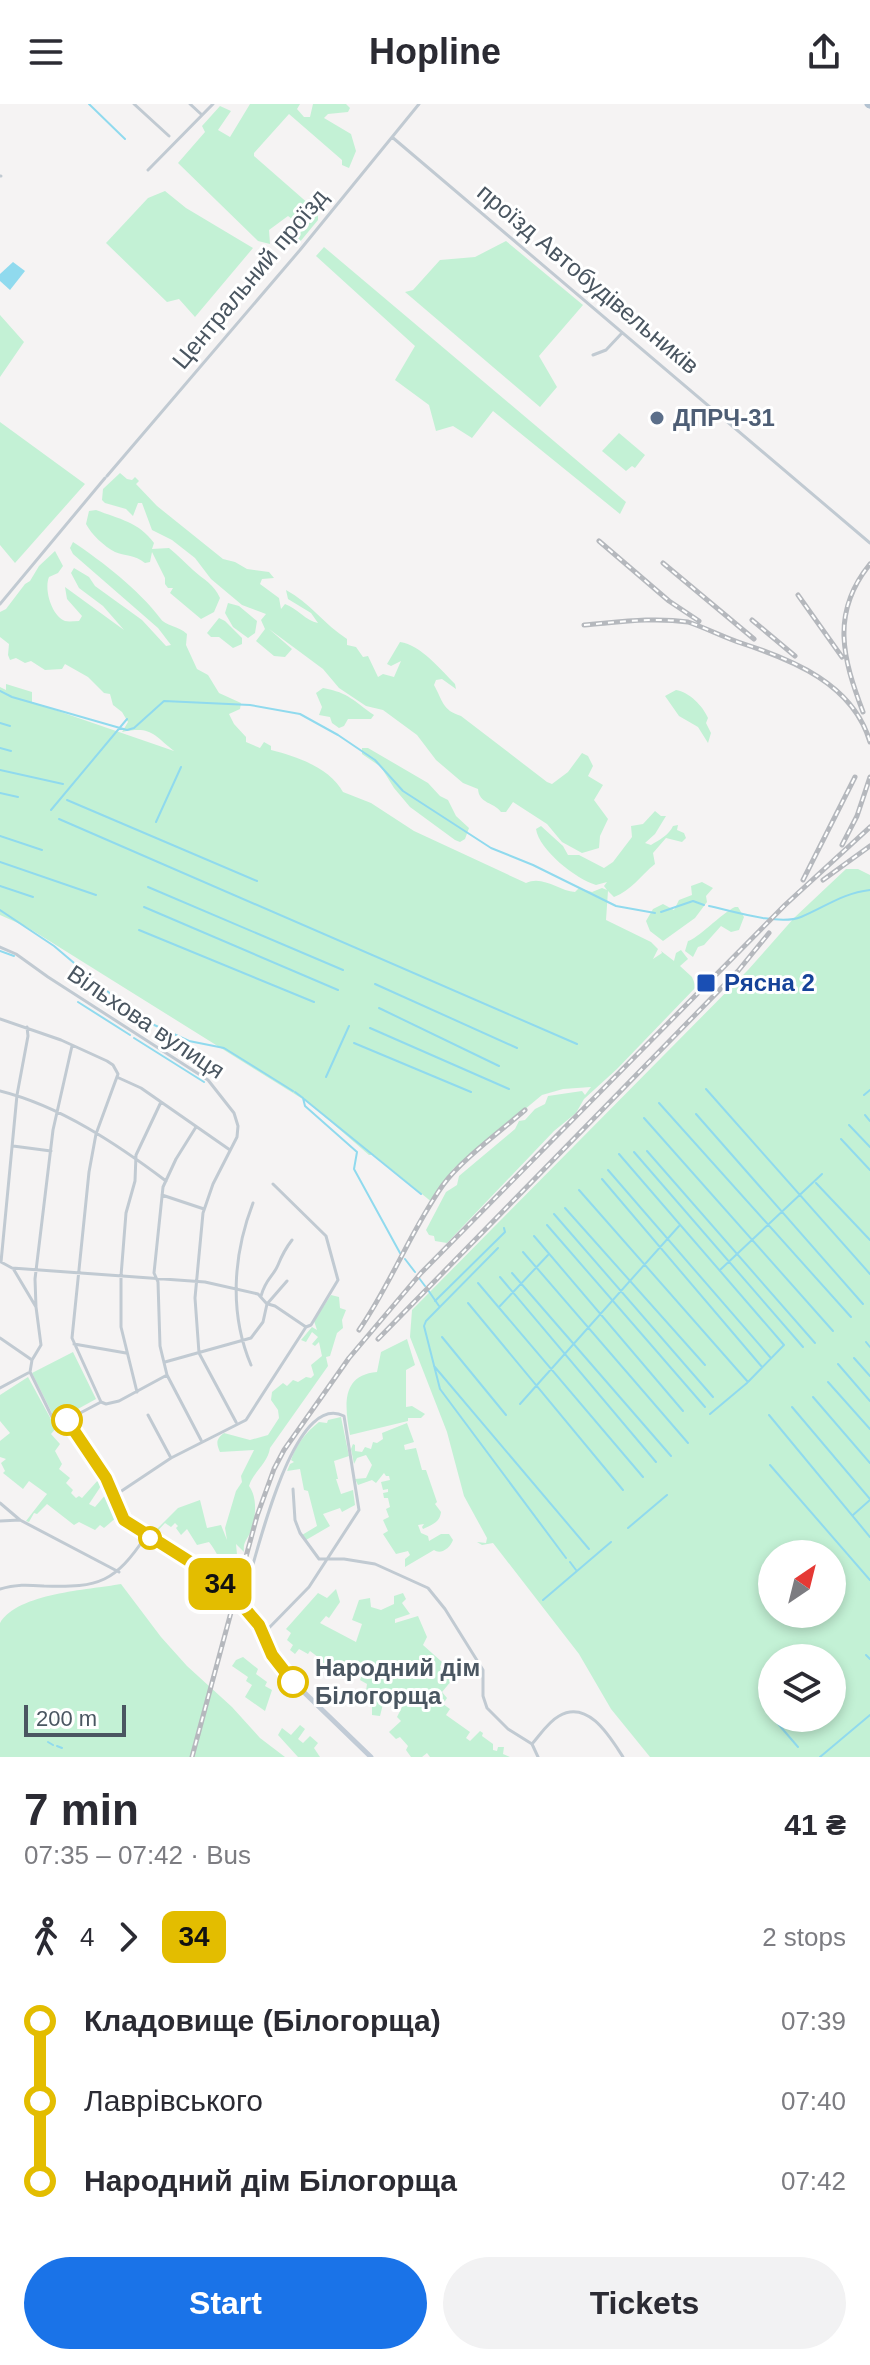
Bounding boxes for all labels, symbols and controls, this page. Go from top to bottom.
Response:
icon: menu [24,30,68,74]
icon: share [802,30,846,74]
text: Hopline [369,31,501,72]
street label: проїзд Автобудівельників [472,178,704,379]
street label: Центральний проїзд [167,183,333,374]
place label: ДПРЧ-31 [673,404,775,431]
marker: ДПРЧ-31 [648,409,666,427]
street label: Вільхова вулиця [63,959,230,1084]
place label: Рясна 2 [724,969,815,996]
marker: Рясна 2 [695,972,717,994]
unlabelled marker [52,1405,82,1435]
unlabelled marker [139,1527,161,1549]
north arrow [758,1540,846,1628]
map controls [758,1540,846,1732]
line badge: 34 [184,1558,256,1610]
text: 34 [204,1568,236,1599]
button: layers [758,1644,846,1732]
place label: Народний дім Білогорща [315,1654,480,1709]
marker: Народний дім Білогорща [278,1667,308,1697]
scale bar [24,1701,126,1737]
text: 200 m [36,1706,97,1731]
text: 7 min [24,1785,139,1834]
text: 41 ₴ [784,1808,846,1841]
text: 07:35 – 07:42 · Bus [24,1840,251,1870]
icon: walk [24,1915,68,1959]
icon: forward [106,1915,150,1959]
text: 34 [178,1921,210,1952]
text: 4 [80,1922,94,1952]
text: 2 stops [762,1922,846,1952]
text: Кладовище (Білогорща) [84,2004,441,2037]
text: 07:39 [781,2006,846,2036]
text: Лаврівського [84,2084,263,2117]
text: 07:40 [781,2086,846,2116]
text: Народний дім Білогорща [84,2164,457,2197]
text: 07:42 [781,2166,846,2196]
button: Start [24,2257,427,2349]
button: Tickets [443,2257,846,2349]

